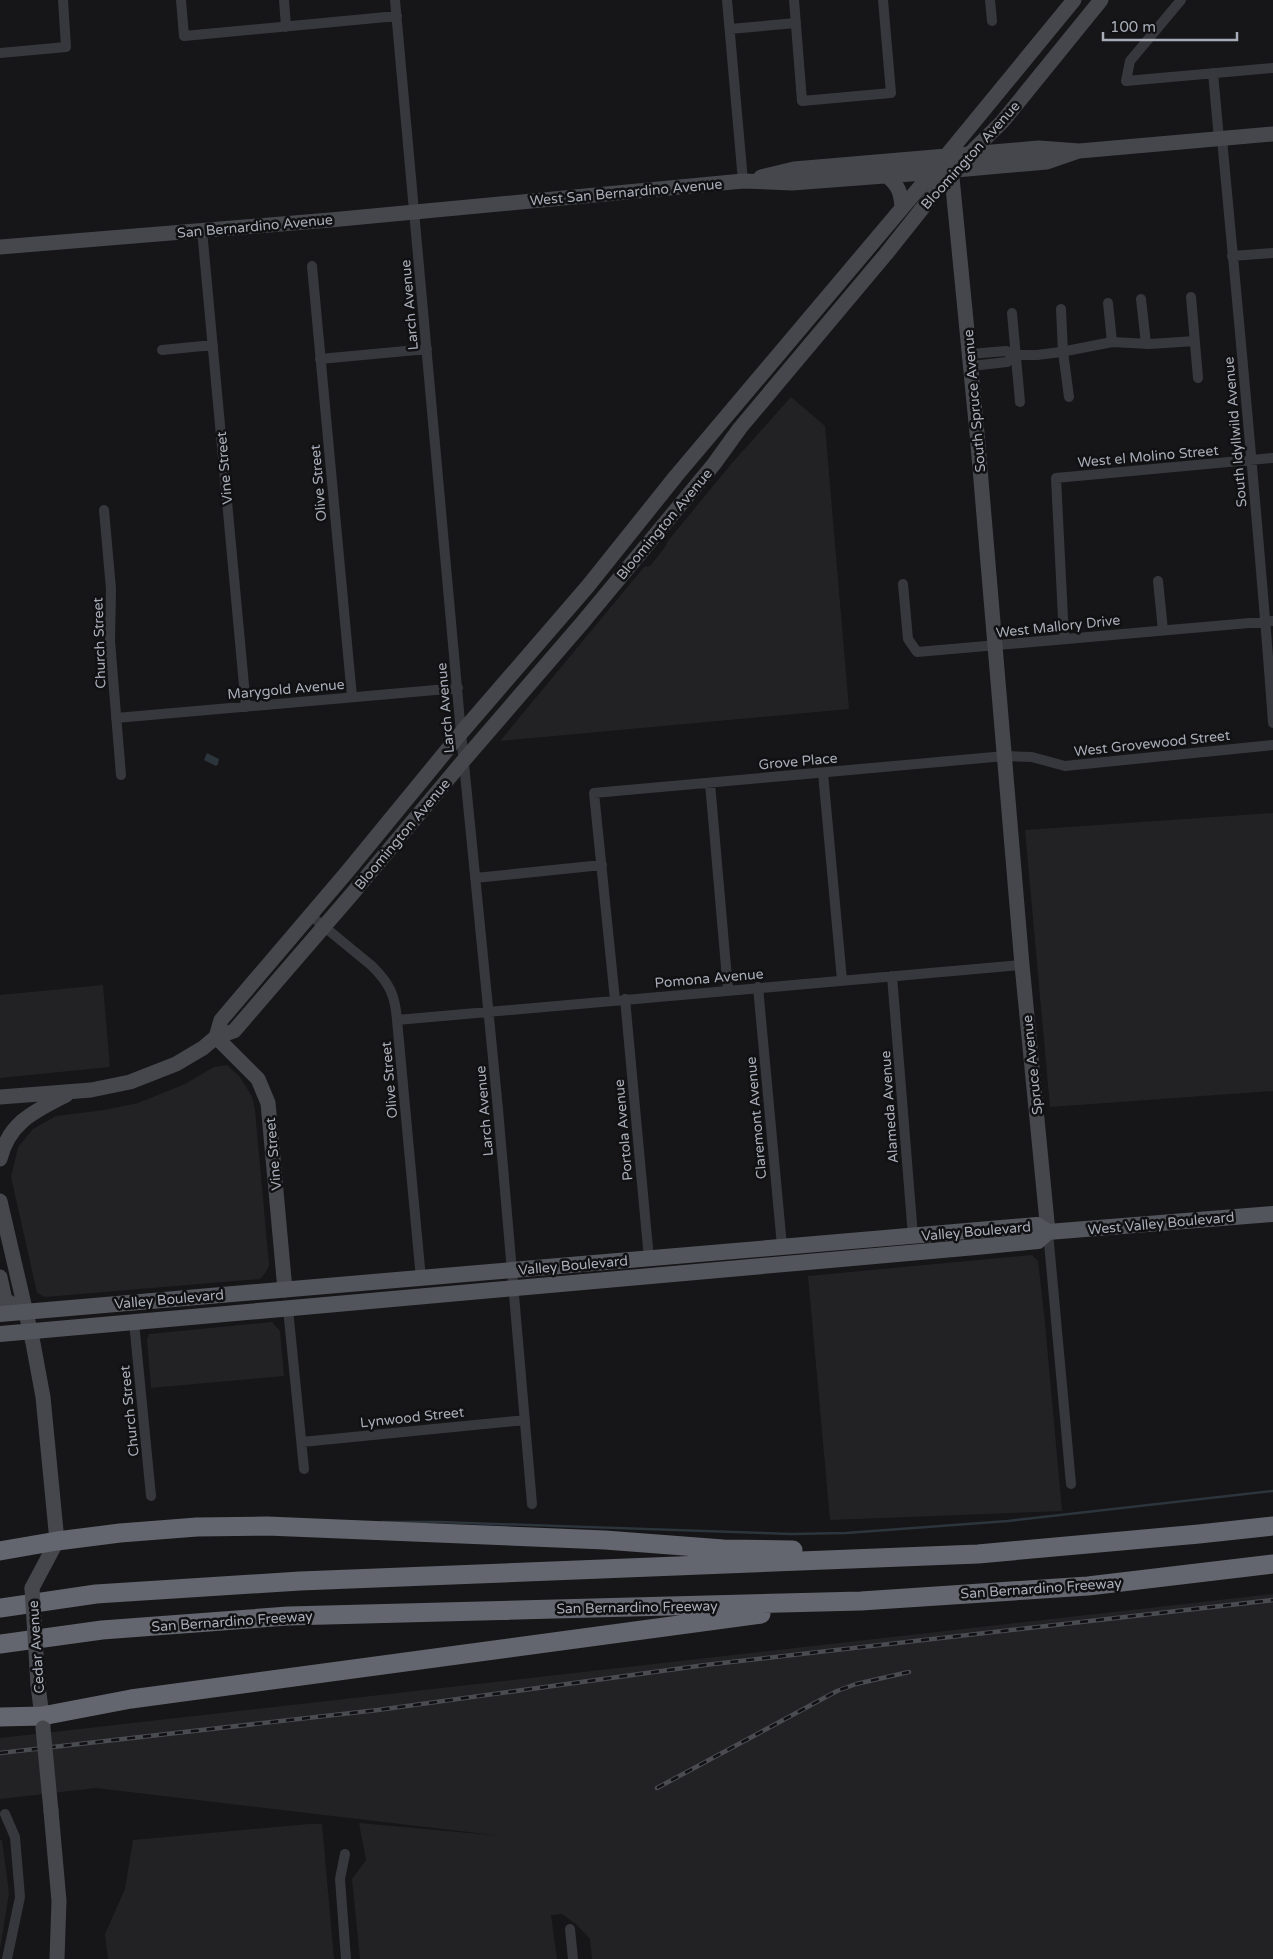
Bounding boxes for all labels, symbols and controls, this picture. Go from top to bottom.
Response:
scale bar [1103,10,1237,42]
text: 100 m [1110,18,1156,36]
street label: Bloomington Avenue [917,98,1024,213]
street label: West San Bernardino Avenue [529,176,723,209]
street label: San Bernardino Avenue [176,211,334,242]
street label: Larch Avenue [397,259,422,351]
street label: South Spruce Avenue [960,329,989,473]
street label: South Idyllwild Avenue [1220,356,1251,508]
street label: Vine Street [213,430,236,505]
street label: West el Molino Street [1077,442,1220,471]
street label: Olive Street [307,443,330,522]
street label: Bloomington Avenue [613,465,716,583]
street label: Church Street [89,596,110,689]
street label: West Mallory Drive [995,612,1121,641]
street label: Larch Avenue [433,662,458,754]
street label: Marygold Avenue [227,676,345,703]
street label: West Grovewood Street [1073,727,1232,760]
street label: Grove Place [758,750,838,773]
street label: Bloomington Avenue [351,775,454,893]
street label: Pomona Avenue [654,965,764,992]
street label: Spruce Avenue [1019,1014,1046,1116]
street label: Olive Street [378,1040,401,1119]
street label: Alameda Avenue [877,1050,902,1164]
street label: Claremont Avenue [743,1056,770,1180]
street label: Larch Avenue [472,1065,497,1157]
street label: Portola Avenue [611,1078,636,1181]
street label: Vine Street [262,1116,285,1191]
street label: West Valley Boulevard [1087,1209,1235,1238]
street label: Valley Boulevard [921,1218,1032,1245]
street label: Valley Boulevard [518,1252,629,1279]
street label: Valley Boulevard [114,1286,225,1313]
street label: Church Street [116,1364,143,1457]
street label: Lynwood Street [359,1404,466,1431]
street label: San Bernardino Freeway [960,1574,1123,1603]
street label: San Bernardino Freeway [556,1598,718,1617]
street label: Cedar Avenue [25,1600,48,1694]
street label: San Bernardino Freeway [151,1607,314,1636]

